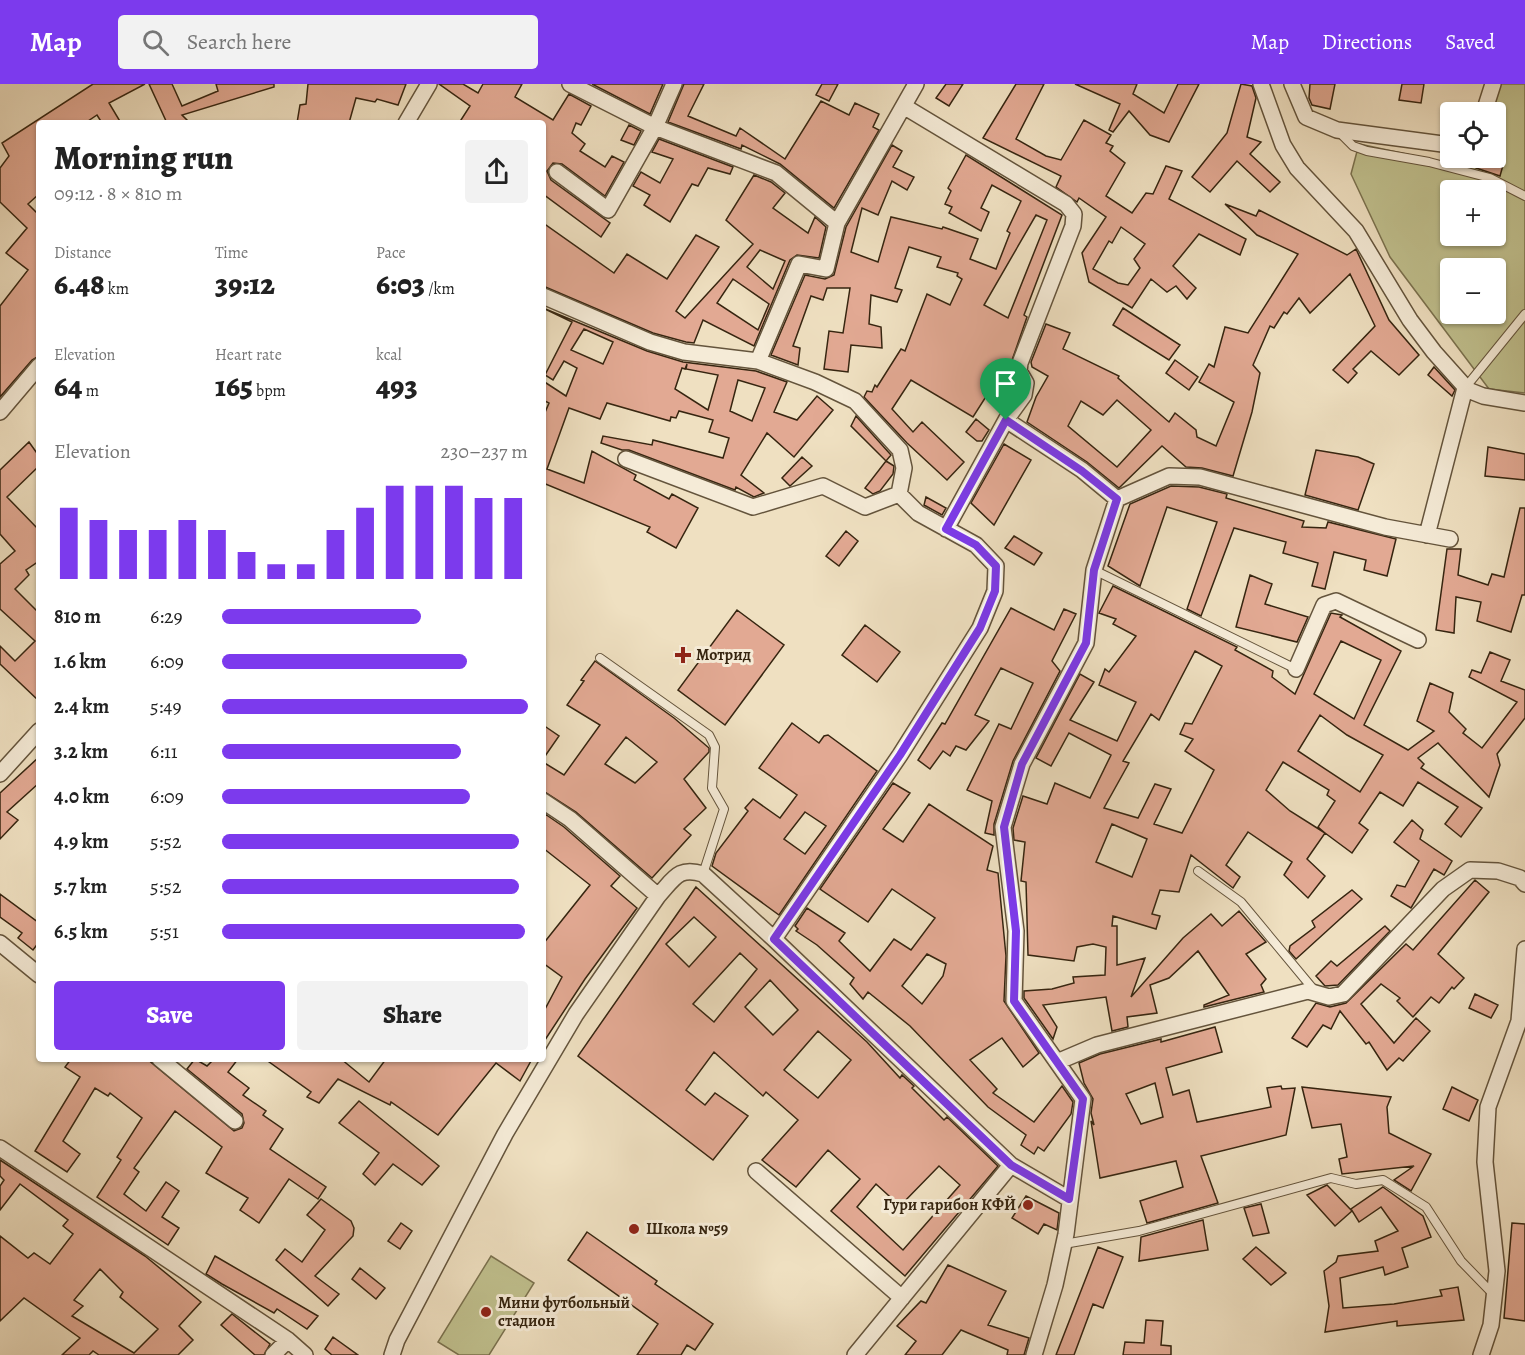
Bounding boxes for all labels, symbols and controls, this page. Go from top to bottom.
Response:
search box [118,15,538,69]
text: Map [30,23,82,61]
icon: search [139,26,172,59]
text: Search here [187,27,291,57]
text: Map [1251,28,1289,56]
text: Directions [1322,28,1412,56]
text: Saved [1445,28,1495,56]
map controls [1440,102,1506,324]
button: locate [1440,102,1506,168]
text: Morning run [54,135,233,180]
button: share [465,140,528,203]
text: 09:12 · 8 × 810 m [54,180,182,207]
button: + [1440,180,1506,246]
text: Distance [54,242,111,264]
text: Time [215,242,248,264]
text: Pace [376,242,406,264]
button: − [1440,258,1506,324]
text: 6.48 [54,264,105,304]
text: 39:12 [215,264,275,304]
text: 6:03 [376,264,425,304]
text: km [105,278,129,300]
text: /km [425,278,455,300]
text: Elevation [54,344,115,366]
text: Heart rate [215,344,282,366]
text: kcal [376,344,402,366]
pin [980,358,1031,420]
text: 64 [54,366,82,406]
text: 165 [215,366,253,406]
text: 493 [376,366,418,406]
icon: arrive [989,367,1022,400]
text: m [82,380,99,402]
text: bpm [253,380,286,402]
text: Elevation [54,438,131,465]
text: 230–237 m [441,438,528,465]
text: 810 m [54,603,101,630]
text: 6:29 [150,603,183,630]
place label: Мотрид [696,644,751,666]
marker: Мотрид [674,646,692,664]
text: 1.6 km [54,648,107,675]
text: 6:09 [150,648,184,675]
text: 2.4 km [54,693,109,720]
text: 5:49 [150,693,182,720]
text: 3.2 km [54,738,108,765]
text: 6:11 [150,738,178,765]
text: 4.0 km [54,783,110,810]
text: 6:09 [150,783,184,810]
text: 4.9 km [54,828,109,855]
text: 5:52 [150,828,181,855]
text: 5.7 km [54,873,107,900]
text: 5:52 [150,873,181,900]
text: 6.5 km [54,918,108,945]
text: 5:51 [150,918,179,945]
button: Save [54,981,285,1050]
button: Share [297,981,528,1050]
place label: Гури гарибон КФЙ [883,1194,1016,1216]
marker: Гури гарибон КФЙ [1021,1198,1035,1212]
place label: Школа №59 [646,1218,728,1240]
marker: Школа №59 [627,1222,641,1236]
place label: Мини футбольный стадион [498,1292,630,1332]
marker: Мини футбольный стадион [479,1305,493,1319]

